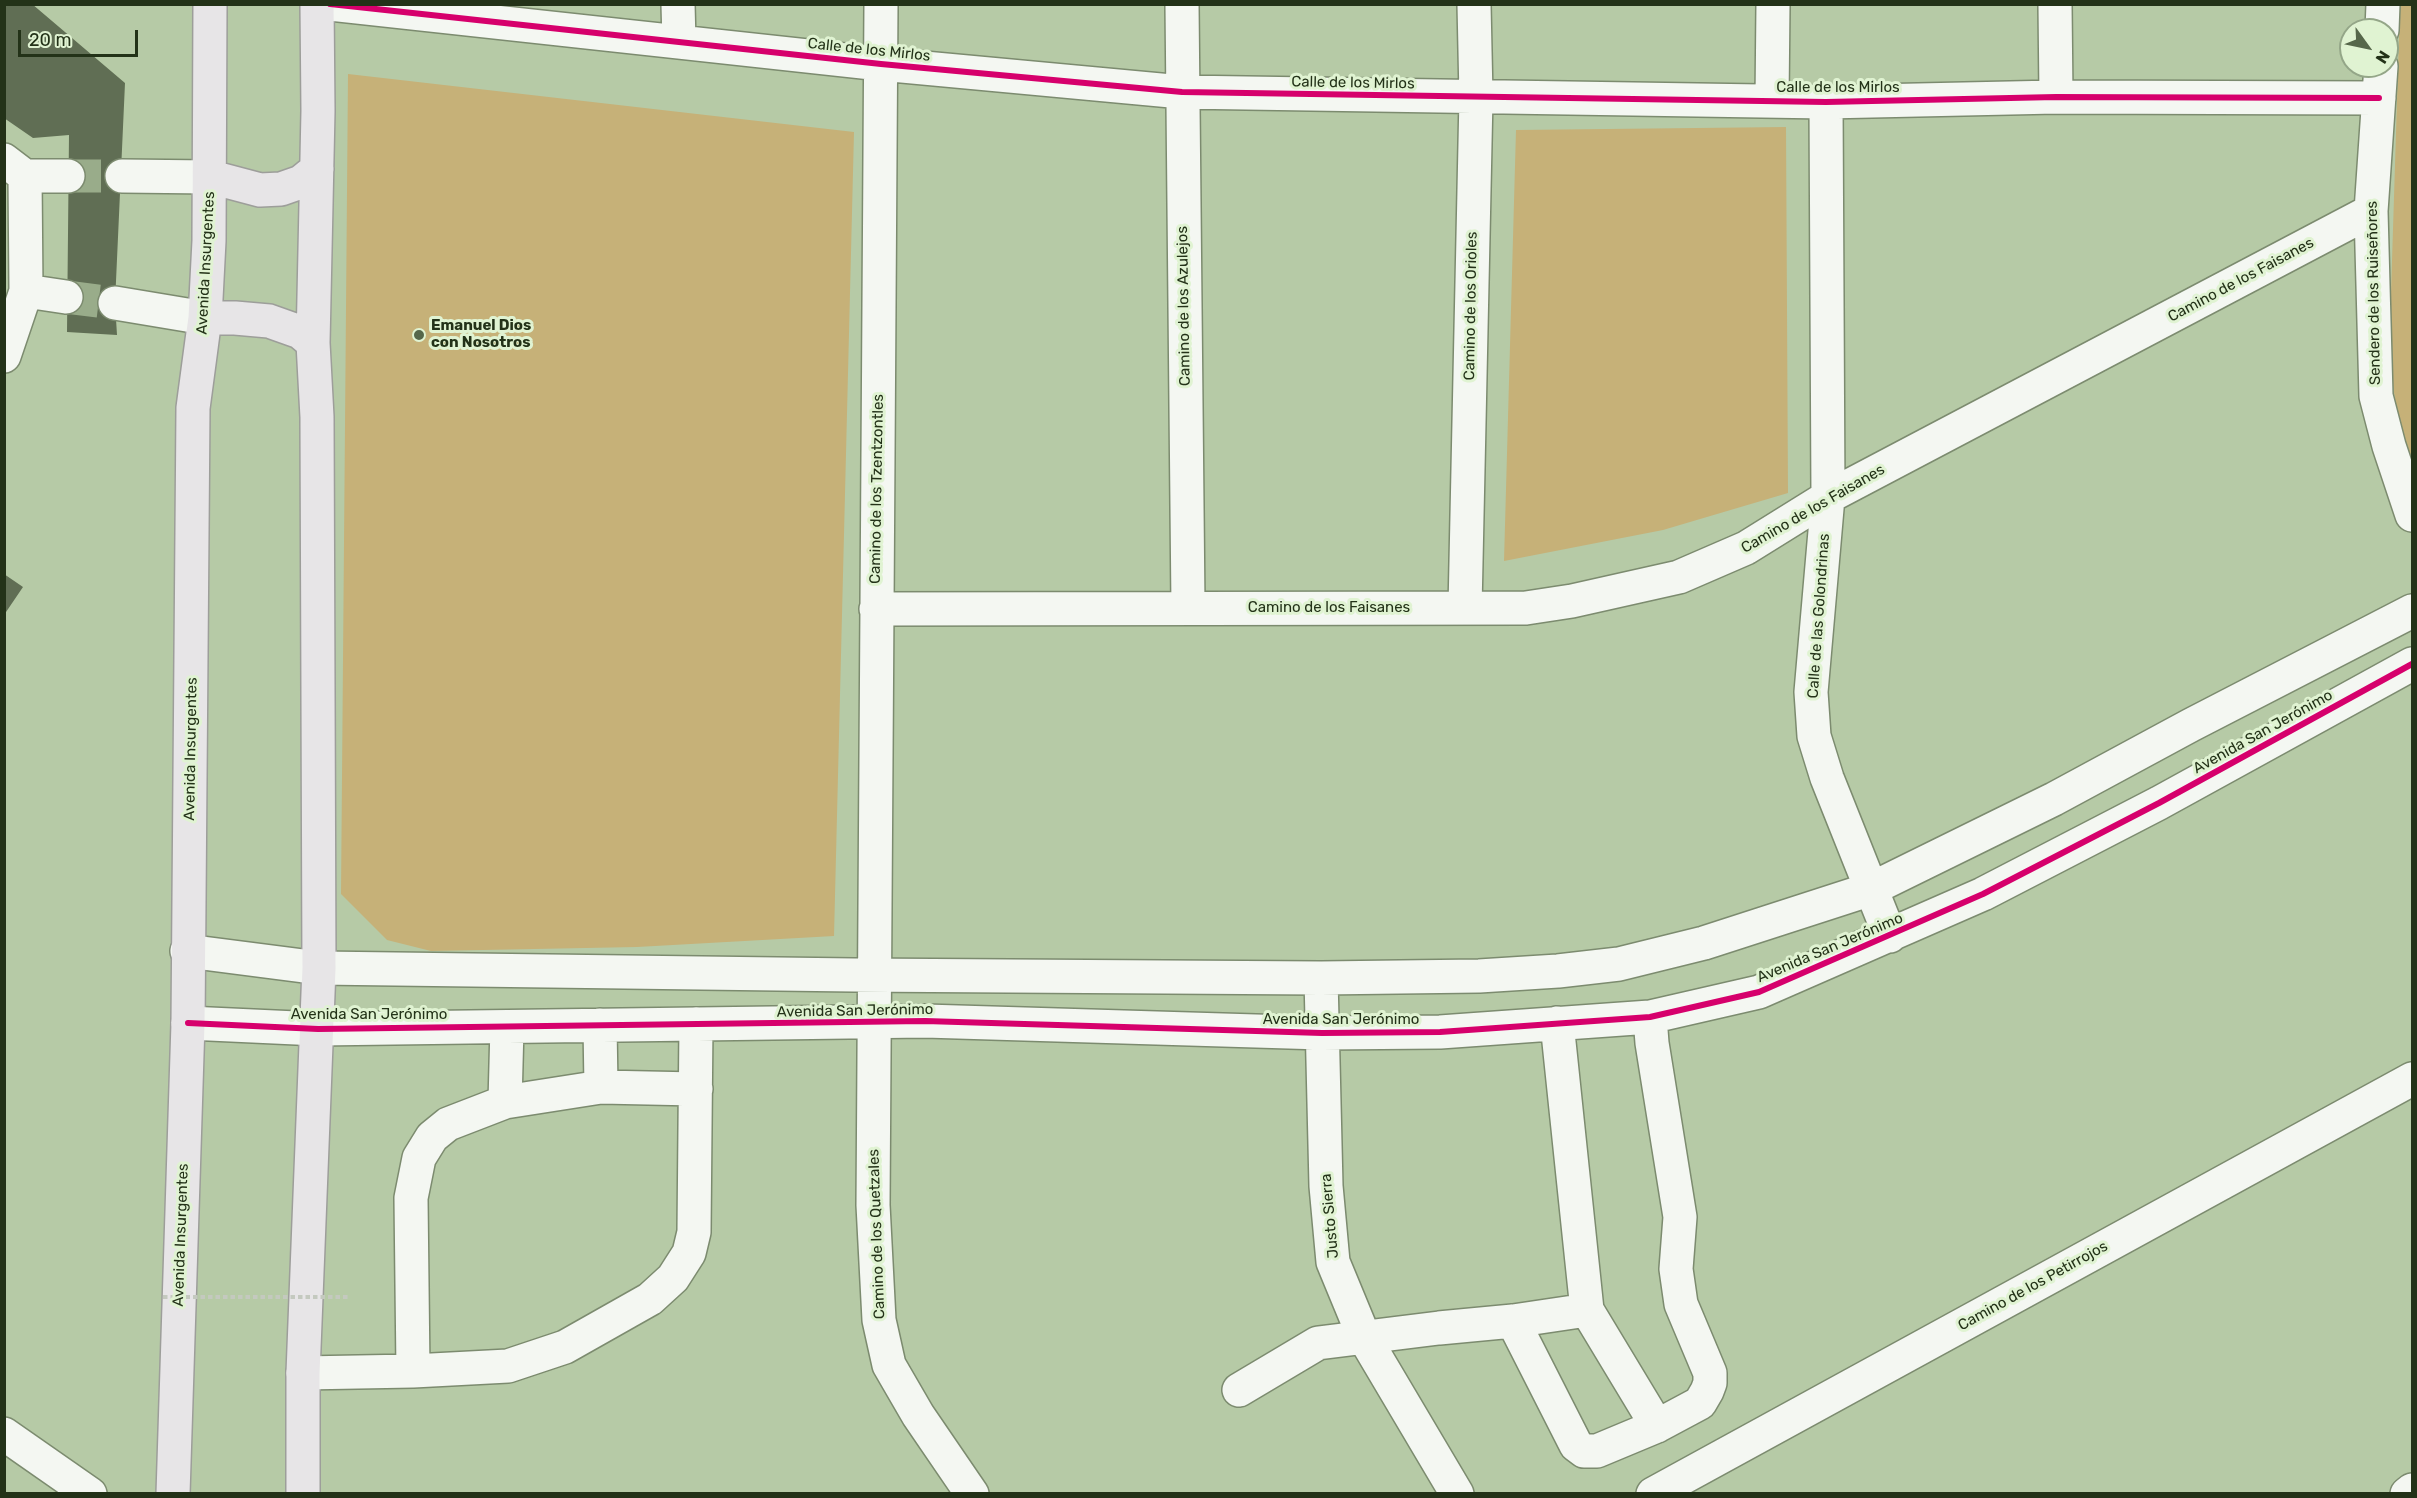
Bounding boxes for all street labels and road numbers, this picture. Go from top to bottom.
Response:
street label: Calle de los Mirlos [807,35,931,65]
street label: Calle de los Mirlos [1291,73,1415,93]
street label: Calle de los Mirlos [1776,79,1900,97]
street label: Avenida Insurgentes [193,191,219,335]
street label: Sendero de los Ruiseñores [2363,201,2385,385]
street label: Camino de los Azulejos [1174,226,1194,386]
street label: Camino de los Orioles [1461,231,1481,381]
street label: Camino de los Faisanes [2165,234,2317,326]
street label: Camino de los Tzentzontles [866,394,888,584]
street label: Camino de los Faisanes [1738,461,1888,557]
street label: Calle de las Golondrinas [1804,533,1834,699]
street label: Camino de los Faisanes [1248,599,1410,617]
street label: Avenida Insurgentes [181,677,201,821]
street label: Avenida San Jerónimo [2190,686,2336,778]
street label: Avenida San Jerónimo [1754,909,1906,987]
street label: Avenida San Jerónimo [776,1001,934,1021]
street label: Avenida San Jerónimo [291,1006,447,1024]
street label: Avenida San Jerónimo [1263,1011,1419,1029]
street label: Camino de los Quetzales [865,1149,889,1319]
street label: Avenida Insurgentes [170,1163,192,1307]
street label: Justo Sierra [1317,1173,1343,1259]
street label: Camino de los Petirrojos [1955,1237,2111,1335]

